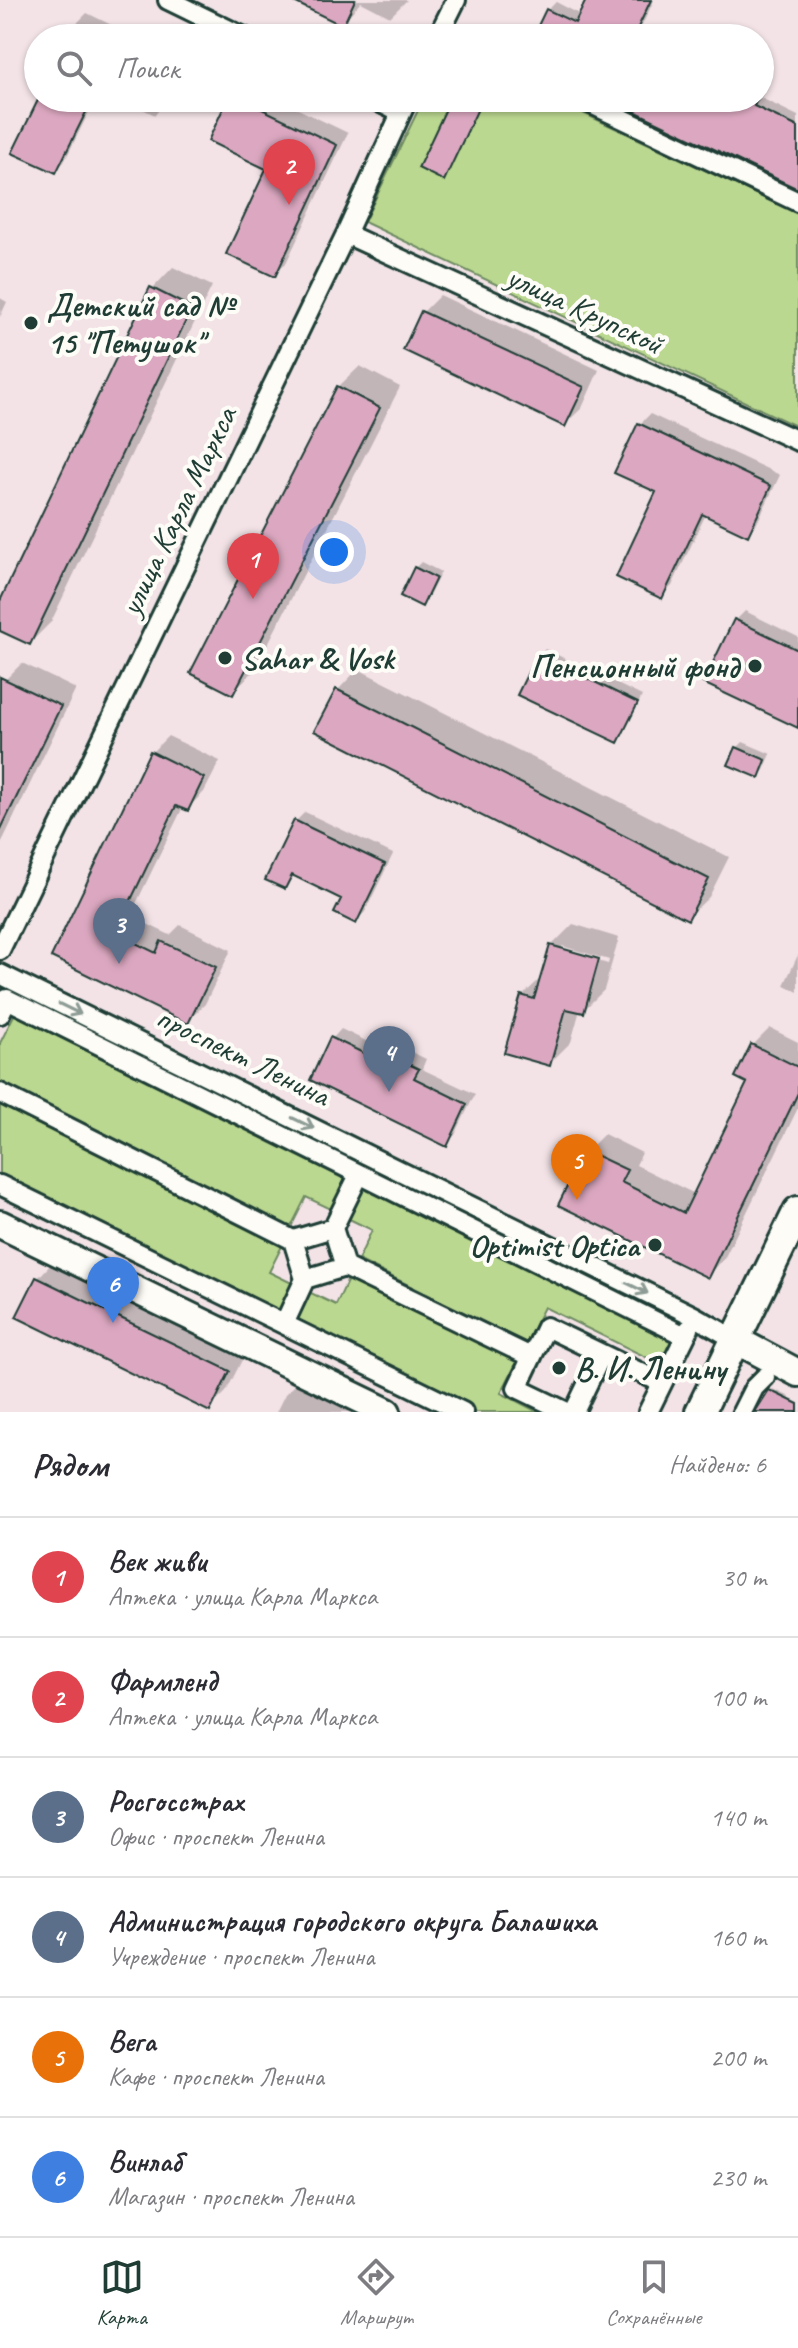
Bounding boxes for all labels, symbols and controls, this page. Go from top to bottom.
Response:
search box [24,24,774,112]
icon: search [52,46,96,90]
text: Поиск [116,49,179,87]
pin: 2 [263,139,315,205]
street label: улица Крупской [498,255,671,365]
place label: Детский сад № 15 "Петушок" [47,285,237,363]
marker: Детский сад № 15 "Петушок" [22,314,40,332]
street label: улица Карла Маркса [109,398,247,624]
your location [314,532,354,572]
pin: 1 [227,533,279,599]
place label: Sahar & Vosk [241,638,397,679]
place label: Пенсионный фонд [530,646,742,687]
marker: Sahar & Vosk [216,649,234,667]
marker: Пенсионный фонд [746,657,764,675]
pin: 3 [93,898,145,964]
street label: проспект Ленина [150,996,338,1117]
one-way arrow [57,1001,81,1017]
pin: 4 [363,1026,415,1092]
one-way arrow [291,1116,315,1132]
pin: 5 [551,1134,603,1200]
place label: Optimist Optica [470,1225,642,1266]
marker: Optimist Optica [646,1236,664,1254]
pin: 6 [87,1257,139,1323]
one-way arrow [624,1281,648,1296]
place label: В. И. Ленину [575,1348,729,1389]
marker: В. И. Ленину [550,1359,568,1377]
text: Рядом [32,1443,108,1486]
text: Найдено: 6 [669,1448,766,1481]
text: Век живи [108,1542,206,1580]
text: 1 [52,1561,64,1594]
text: 30 m [722,1561,766,1594]
text: Аптека · улица Карла Маркса [108,1580,377,1613]
text: Фармленд [108,1662,217,1700]
text: 2 [52,1681,64,1714]
text: 100 m [710,1681,766,1714]
text: Аптека · улица Карла Маркса [108,1700,377,1733]
text: Росгосстрах [108,1782,243,1820]
text: 3 [52,1801,64,1834]
text: 140 m [710,1801,766,1834]
text: Офис · проспект Ленина [108,1820,324,1853]
text: Администрация городского округа Балашиха [108,1902,596,1940]
text: 4 [52,1921,64,1954]
text: 160 m [710,1921,766,1954]
text: Учреждение · проспект Ленина [108,1940,374,1973]
text: Вега [108,2022,156,2060]
text: 5 [52,2041,64,2074]
text: 200 m [710,2041,766,2074]
text: Кафе · проспект Ленина [108,2060,324,2093]
text: Винлаб [108,2142,181,2180]
text: 6 [52,2161,64,2194]
text: 230 m [710,2161,766,2194]
text: Магазин · проспект Ленина [108,2180,354,2213]
tab: Карта [97,2255,147,2331]
tab: Маршрут [340,2255,413,2331]
tab: Сохранённые [606,2255,701,2331]

